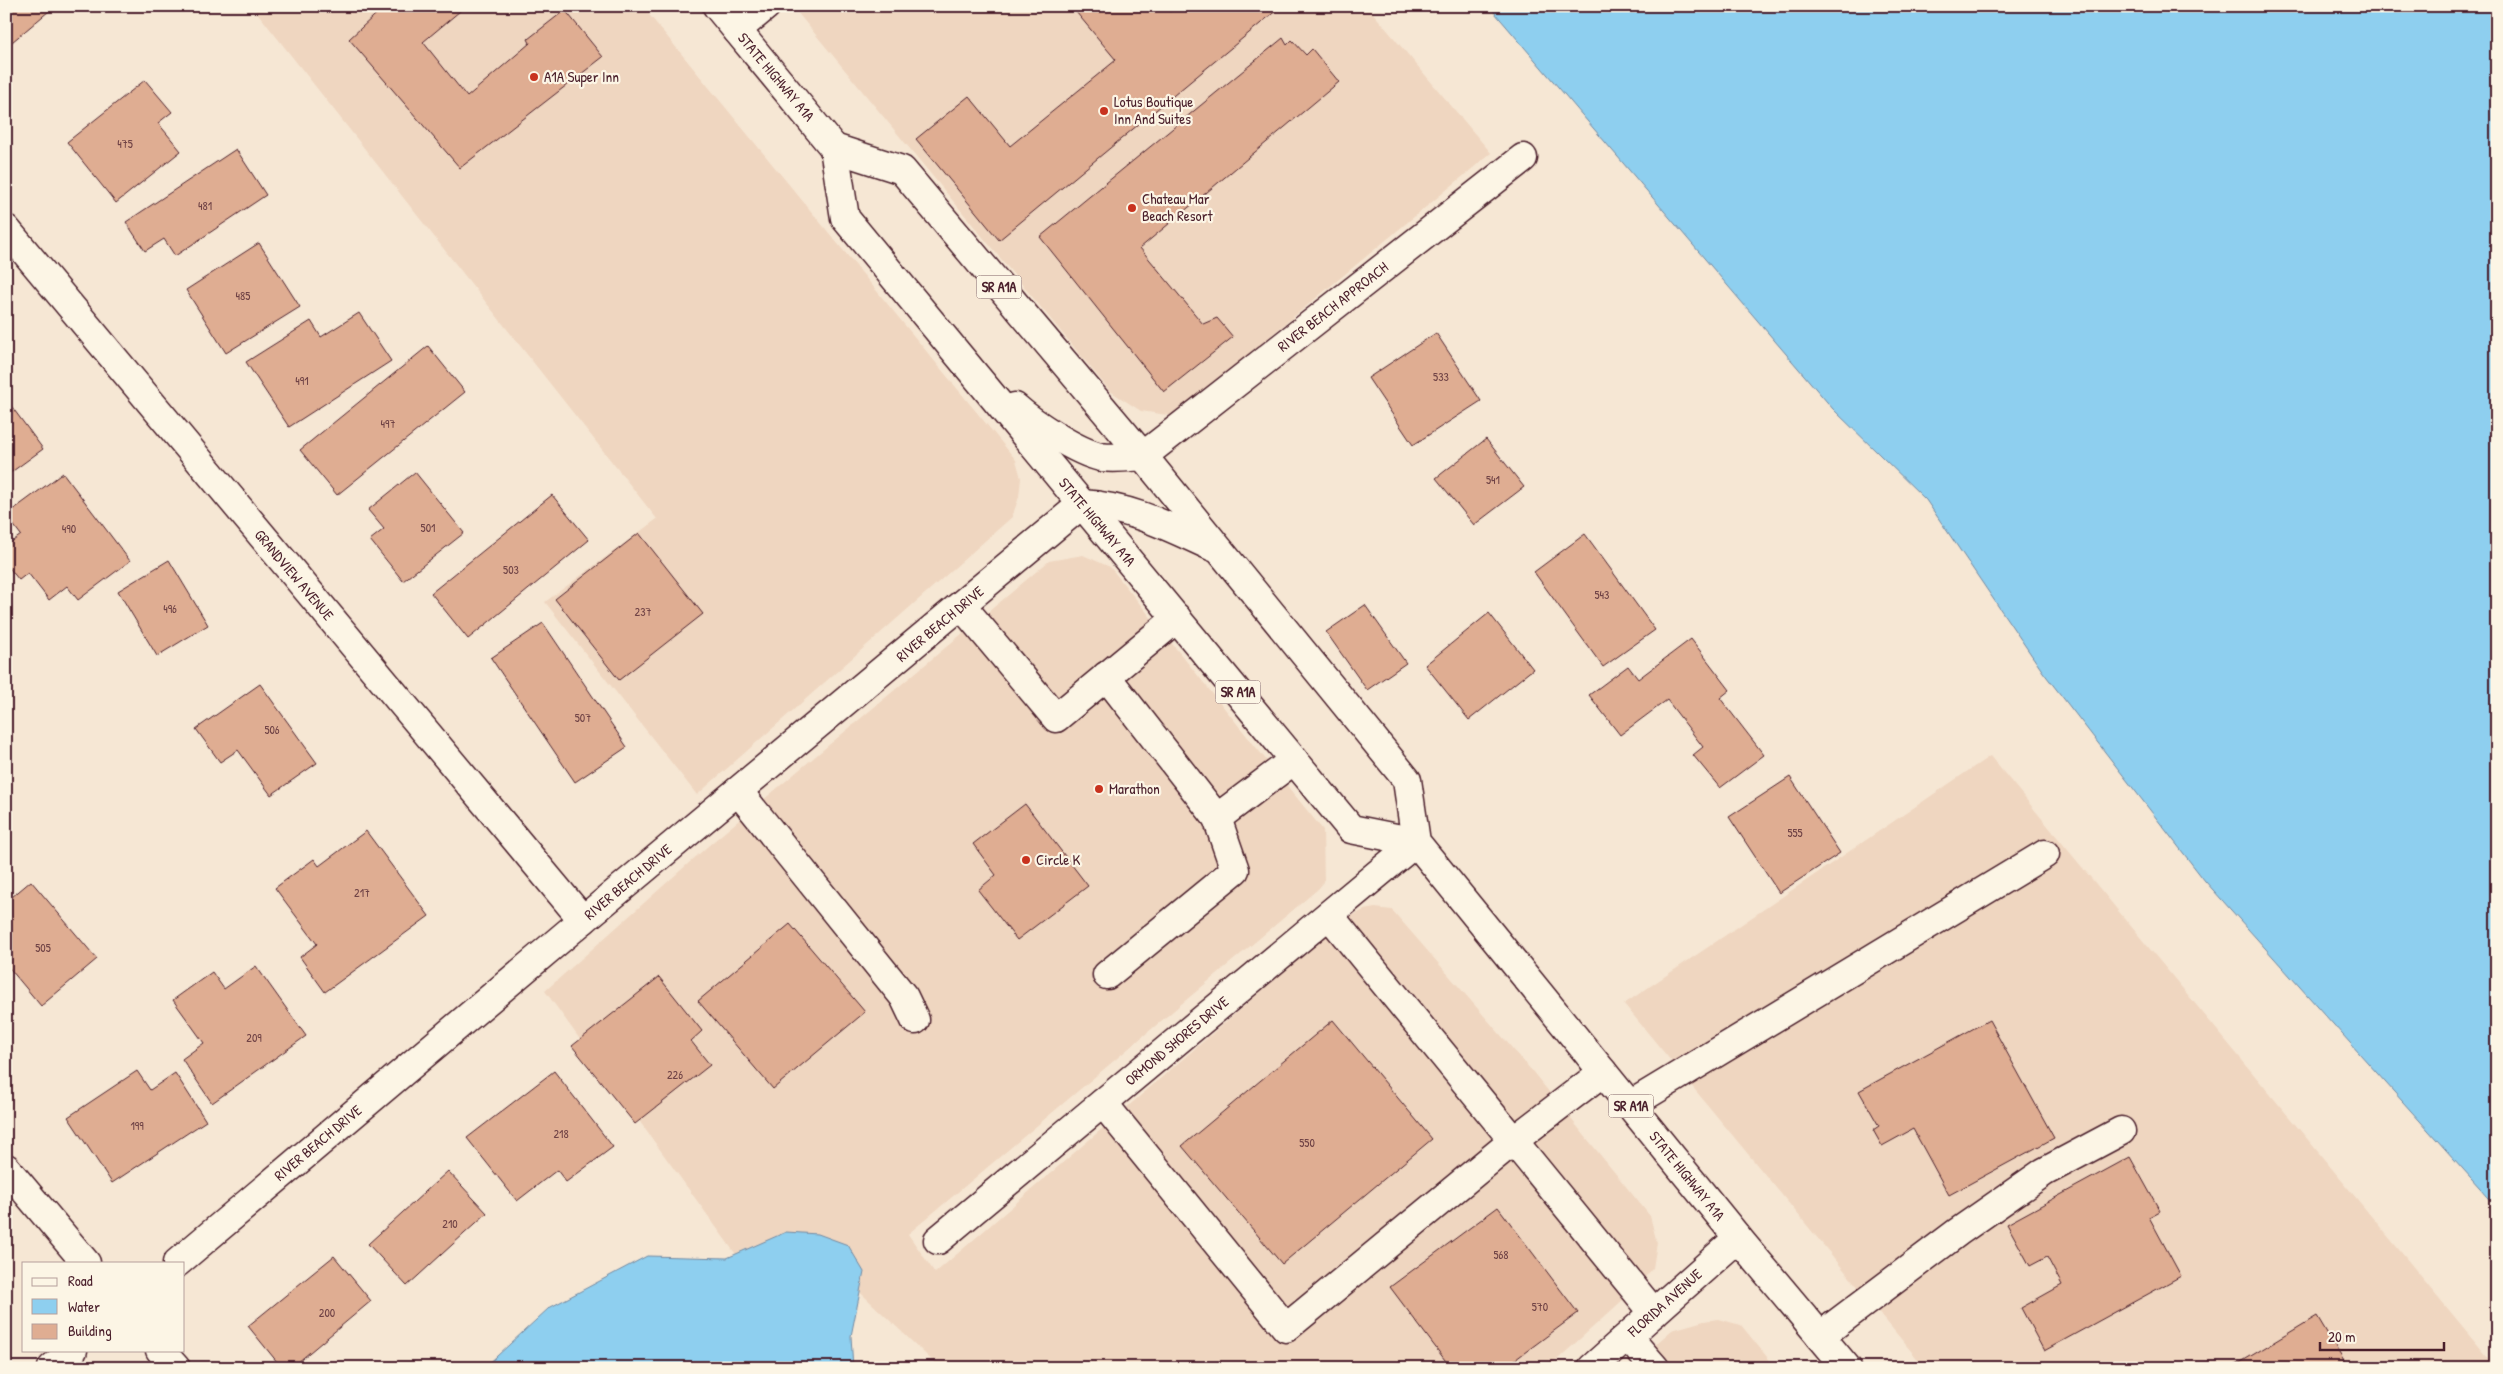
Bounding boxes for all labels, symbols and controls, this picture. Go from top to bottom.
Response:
street label: STATE HIGHWAY A1A [733,28,820,126]
place label: A1A Super Inn [544,66,619,87]
marker: A1A Super Inn [528,71,540,83]
place label: Lotus Boutique Inn And Suites [1114,91,1193,129]
marker: Lotus Boutique Inn And Suites [1098,105,1110,117]
house number: 475 [117,135,133,152]
place label: Chateau Mar Beach Resort [1142,188,1213,226]
house number: 481 [198,197,212,214]
marker: Chateau Mar Beach Resort [1126,202,1138,214]
street label: RIVER BEACH APPROACH [1273,257,1392,357]
road number: SR A1A [976,276,1022,298]
house number: 485 [236,287,250,304]
house number: 533 [1433,368,1449,385]
house number: 491 [295,372,309,389]
house number: 497 [381,415,395,432]
house number: 541 [1486,471,1500,488]
street label: STATE HIGHWAY A1A [1054,473,1141,571]
house number: 501 [421,519,435,536]
house number: 490 [62,520,76,537]
street label: GRANDVIEW AVENUE [250,525,339,625]
house number: 503 [503,561,519,578]
street label: RIVER BEACH DRIVE [891,580,988,667]
house number: 543 [1595,586,1609,603]
house number: 496 [163,600,177,617]
house number: 237 [635,603,652,620]
road number: SR A1A [1216,680,1260,704]
house number: 507 [575,709,591,726]
house number: 506 [264,721,280,738]
place label: Marathon [1109,778,1160,799]
marker: Marathon [1093,783,1105,795]
house number: 555 [1787,824,1803,841]
street label: RIVER BEACH DRIVE [579,838,676,925]
place label: Circle K [1036,849,1081,870]
marker: Circle K [1020,854,1032,866]
house number: 217 [354,884,370,901]
house number: 505 [35,939,51,956]
street label: ORMOND SHORES DRIVE [1120,991,1233,1090]
house number: 209 [246,1029,262,1046]
house number: 226 [667,1066,683,1083]
road number: SR A1A [1608,1094,1654,1118]
street label: RIVER BEACH DRIVE [269,1099,366,1186]
house number: 199 [130,1117,144,1134]
house number: 218 [553,1125,569,1142]
street label: STATE HIGHWAY A1A [1645,1126,1731,1225]
house number: 550 [1299,1134,1315,1151]
house number: 210 [442,1215,458,1232]
house number: 568 [1493,1246,1509,1263]
legend [22,1262,185,1352]
street label: FLORIDA AVENUE [1622,1263,1707,1342]
text: Road [68,1270,93,1291]
text: Water [68,1296,100,1317]
house number: 570 [1532,1298,1548,1315]
house number: 200 [319,1304,335,1321]
scale bar [2320,1319,2444,1351]
text: Building [68,1320,112,1341]
text: 20 m [2328,1326,2355,1347]

